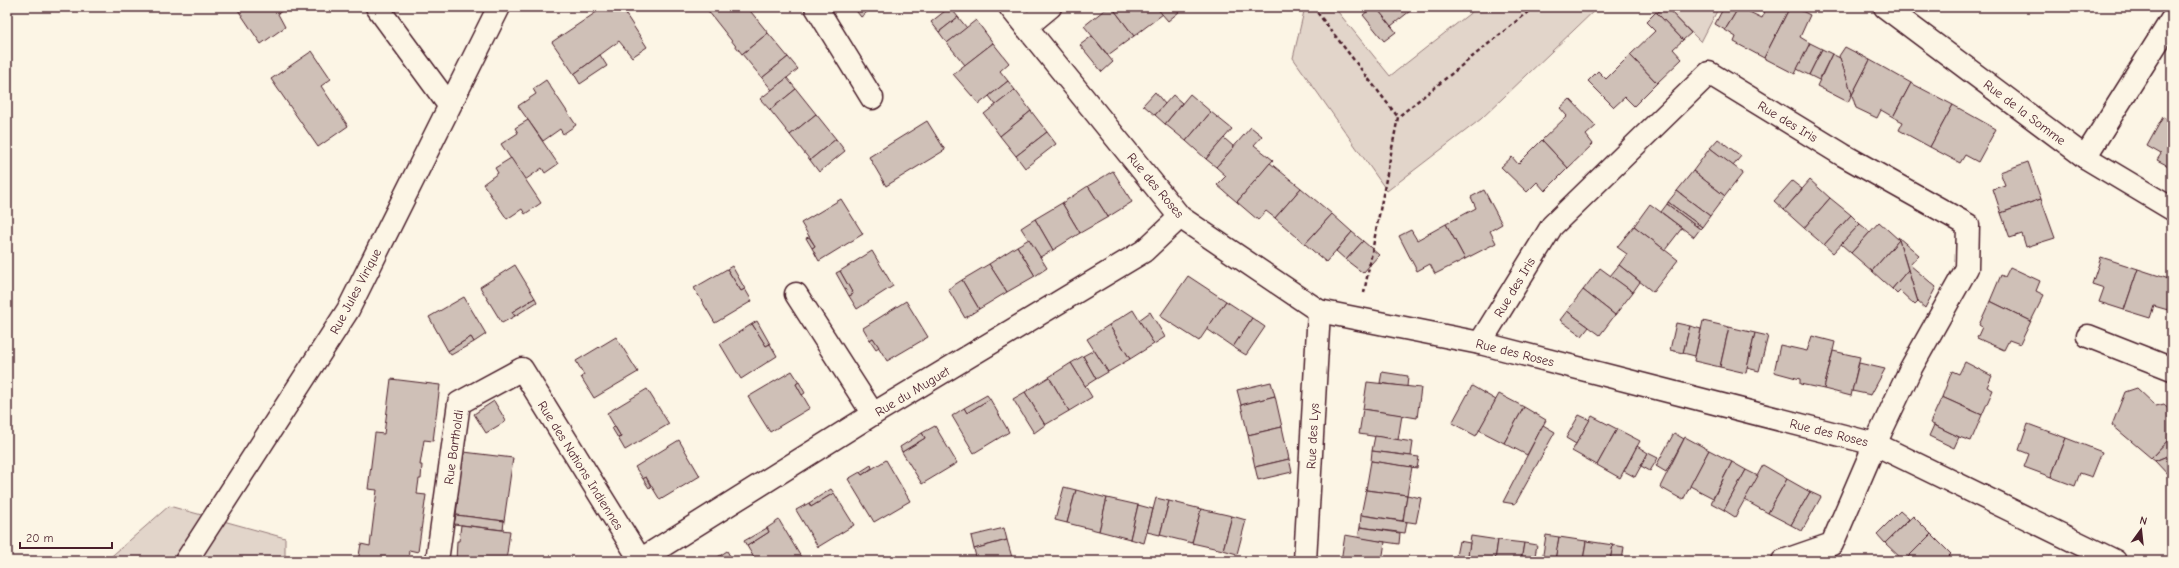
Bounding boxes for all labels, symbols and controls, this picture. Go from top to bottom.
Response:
street label: Rue de la Somme [1981,77,2069,148]
street label: Rue des Iris [1755,98,1820,145]
street label: Rue des Roses [1124,150,1187,221]
street label: Rue Jules Virique [327,245,385,337]
street label: Rue des Iris [1491,255,1538,320]
street label: Rue des Roses [1474,336,1556,369]
street label: Rue du Muguet [872,363,953,420]
street label: Rue des Nations Indiennes [535,398,626,532]
street label: Rue des Lys [1303,403,1322,469]
street label: Rue Bartholdi [441,409,466,485]
street label: Rue des Roses [1788,416,1870,449]
north arrow [2121,510,2161,550]
text: N [2138,514,2149,528]
scale bar [20,524,112,550]
text: 20 m [26,531,54,545]

